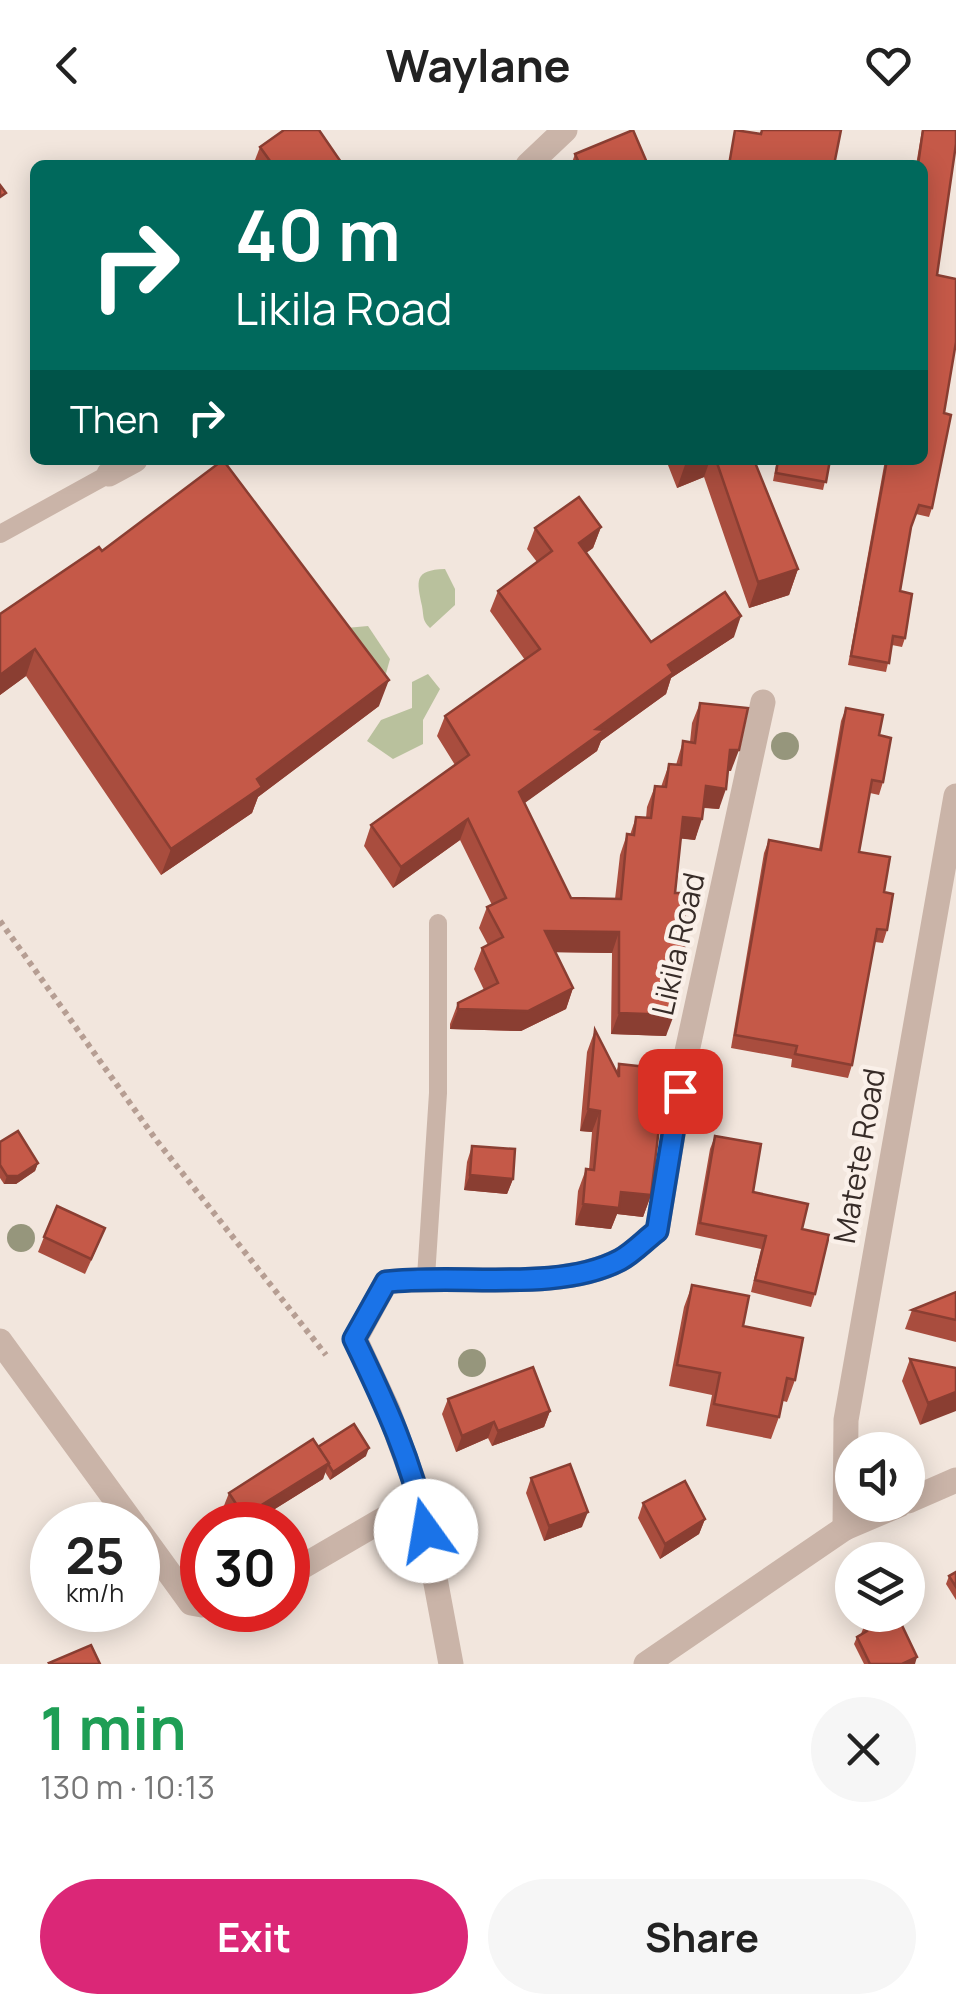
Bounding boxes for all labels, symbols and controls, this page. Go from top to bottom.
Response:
text: Waylane [385,34,571,96]
icon: back [40,38,95,93]
icon: heart [861,38,916,93]
text: 40 m [235,186,401,282]
icon: right [70,200,200,330]
text: Likila Road [235,277,452,339]
icon: right [179,390,234,445]
text: Then [70,392,159,444]
street label: Likila Road [641,868,714,1019]
pin [638,1049,723,1134]
icon: arrive [653,1064,708,1119]
street label: Matete Road [823,1065,894,1246]
map controls [835,1432,925,1632]
button: sound [835,1432,925,1522]
position arrow [374,1479,478,1583]
speed limit sign: 30 [180,1502,310,1632]
text: 25 [65,1521,125,1589]
button: layers [835,1542,925,1632]
text: km/h [66,1575,124,1610]
text: 1 min [40,1686,187,1768]
button: close [811,1697,916,1802]
text: 130 m · 10:13 [40,1765,215,1809]
button: Exit [40,1879,468,1994]
button: Share [488,1879,916,1994]

